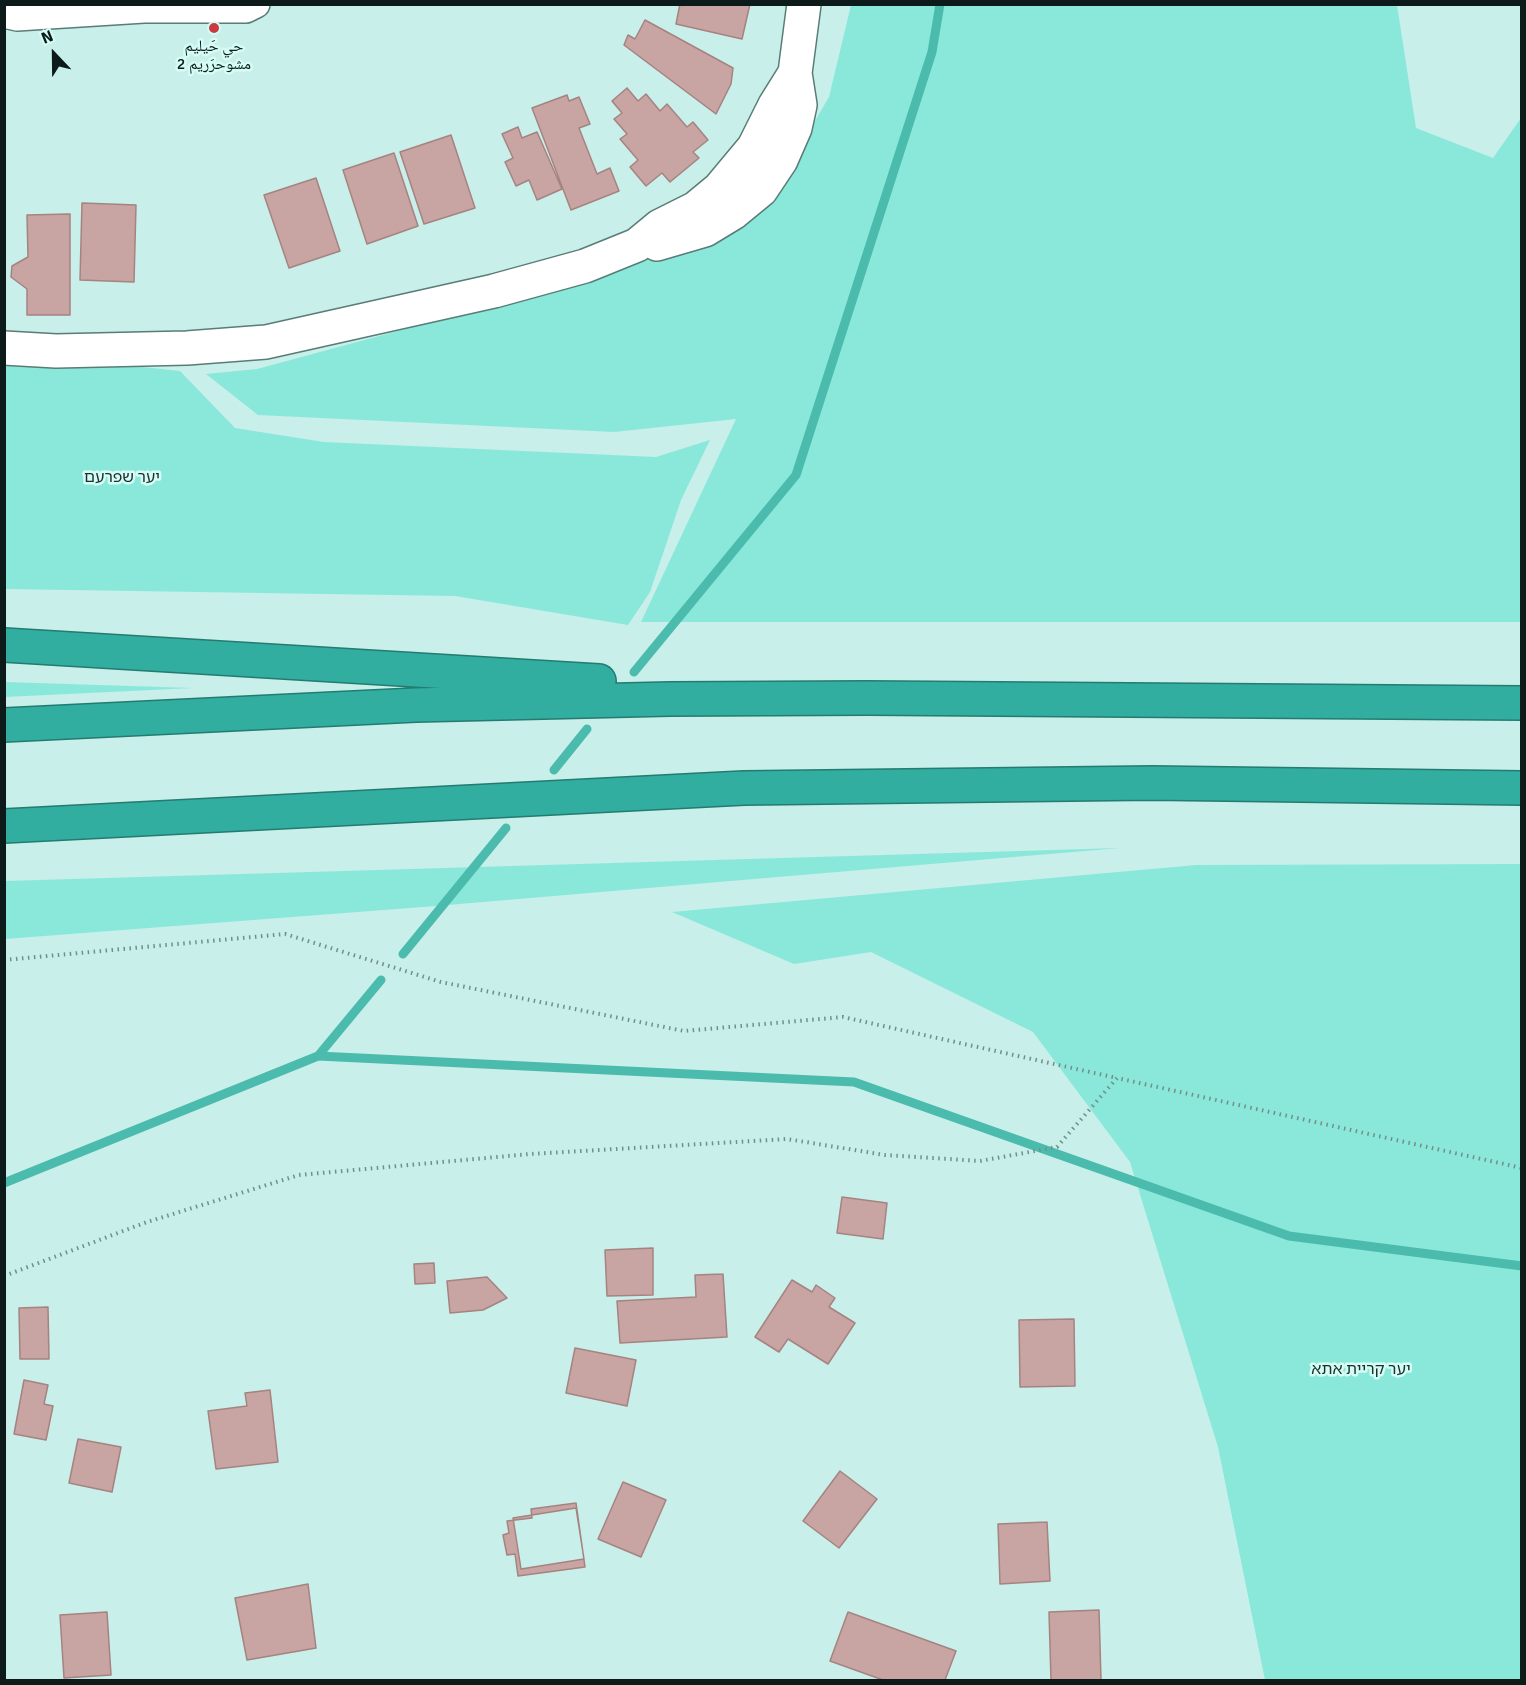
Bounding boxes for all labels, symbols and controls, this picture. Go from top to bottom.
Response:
marker: حي حَيليم مشوحرَريم 2 [207,21,221,35]
north arrow [24,24,84,84]
text: N [38,26,56,49]
place label: حي حَيليم مشوحرَريم 2 [177,37,251,75]
park label: יער שפרעם [84,468,160,488]
park label: יער קריית אתא [1311,1360,1411,1380]

